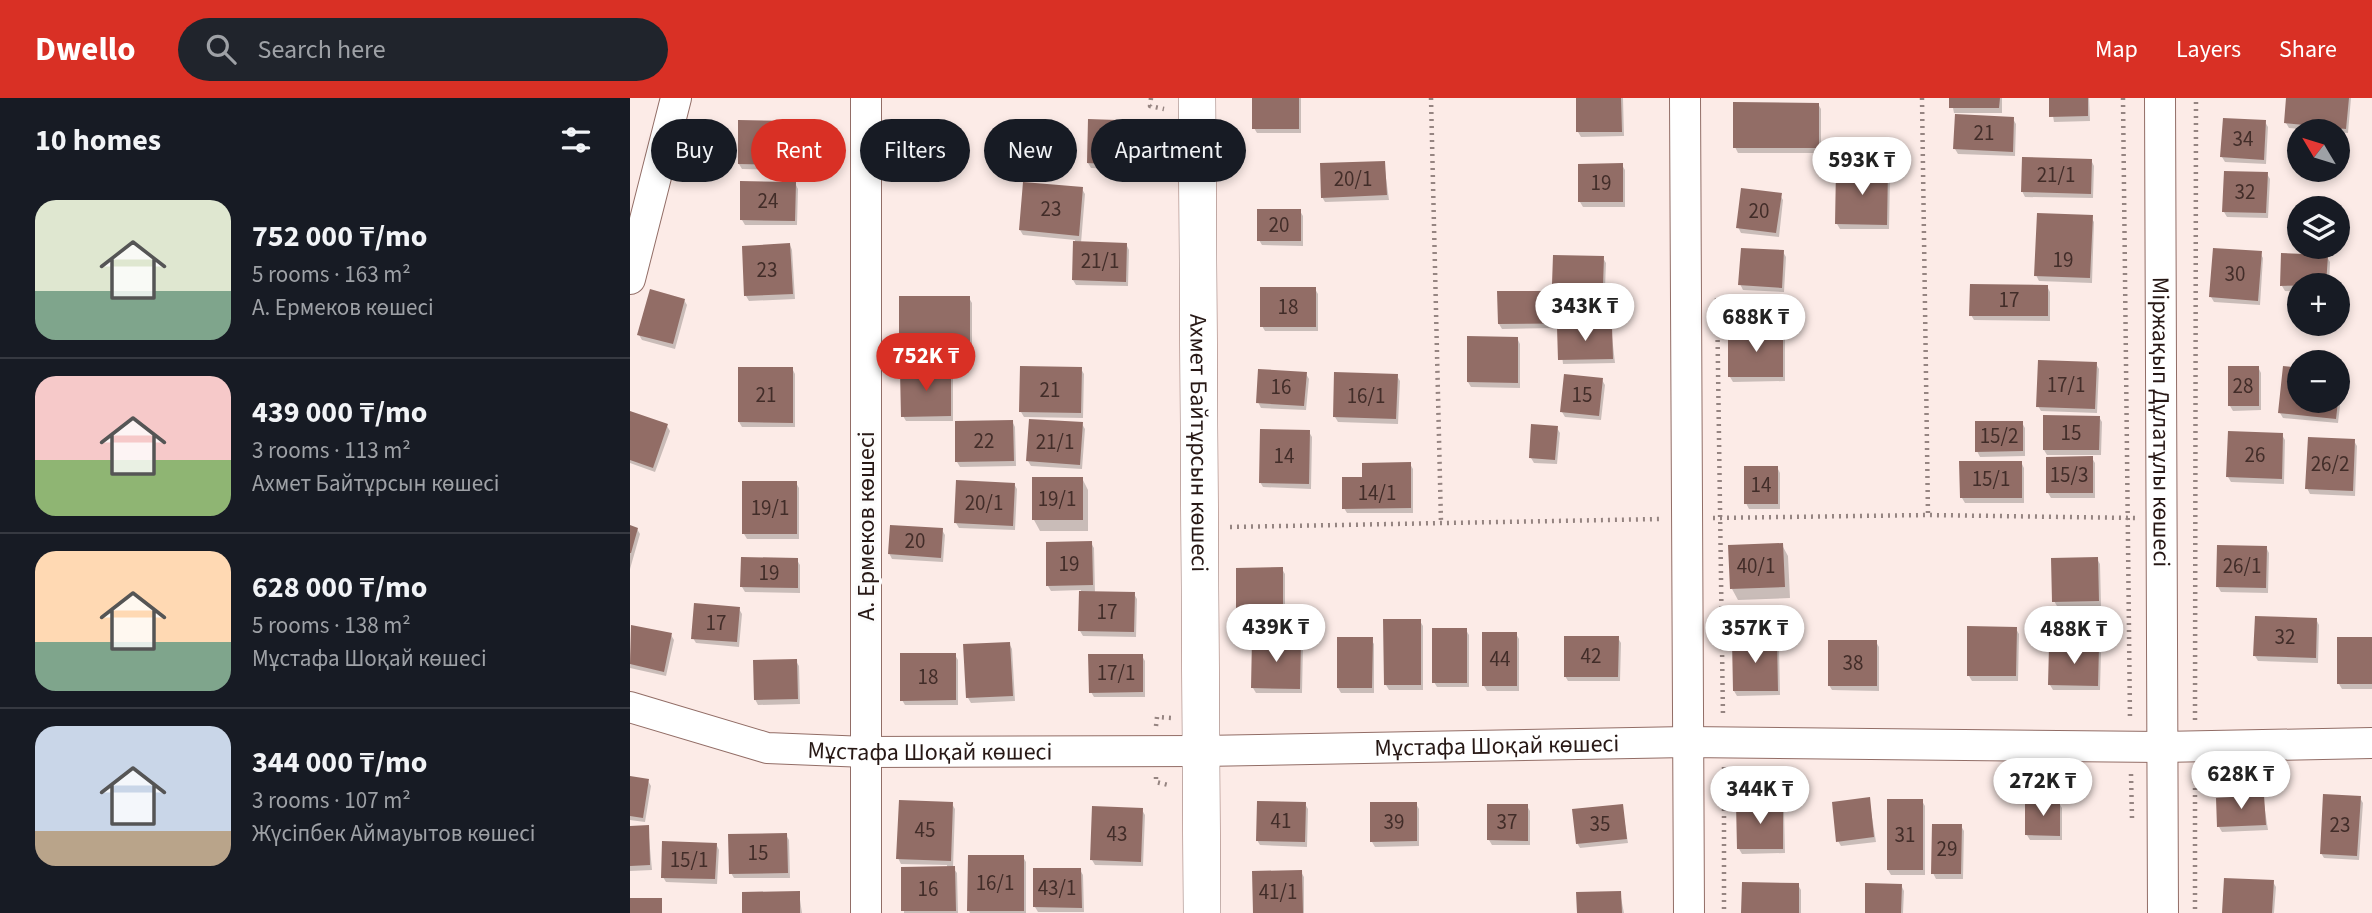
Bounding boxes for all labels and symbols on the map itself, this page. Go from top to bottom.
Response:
house number: 21 [1974,118,1994,148]
north arrow [2287,119,2350,182]
house number: 34 [2233,124,2253,154]
pin: 593K ₸ [1805,138,1919,197]
house number: 21/1 [2037,160,2075,190]
house number: 20/1 [1334,164,1372,194]
house number: 19 [1591,168,1611,198]
house number: 32 [2235,177,2255,207]
house number: 24 [758,186,778,216]
house number: 23 [1041,194,1061,224]
house number: 20 [1749,196,1769,226]
house number: 20 [1269,210,1289,240]
house number: 19 [2053,245,2073,275]
house number: 21/1 [1081,246,1119,276]
house number: 23 [757,255,777,285]
house number: 30 [2225,259,2245,289]
street label: Міржақып Дұлатұлы көшесі [2143,277,2179,567]
pin: 343K ₸ [1528,284,1642,343]
house number: 17 [1999,285,2019,315]
house number: 18 [1278,292,1298,322]
pin: 688K ₸ [1699,294,1813,354]
street label: Ахмет Байтұрсын көшесі [1181,314,1217,572]
pin: 752K ₸ [869,334,983,393]
house number: 17/1 [2047,370,2085,400]
house number: 28 [2233,371,2253,401]
house number: 16 [1271,372,1291,402]
house number: 21 [1040,375,1060,405]
house number: 21 [756,380,776,410]
house number: 15 [1572,380,1592,410]
house number: 16/1 [1347,381,1385,411]
house number: 15 [2061,418,2081,448]
house number: 15/2 [1980,421,2018,451]
house number: 22 [974,426,994,456]
house number: 21/1 [1036,427,1074,457]
street label: А. Ермеков көшесі [849,431,884,621]
house number: 26 [2245,440,2265,470]
house number: 14 [1274,441,1294,471]
house number: 26/2 [2311,449,2349,479]
house number: 15/3 [2050,460,2088,490]
house number: 15/1 [1972,464,2010,494]
house number: 14 [1751,470,1771,500]
house number: 14/1 [1358,478,1396,508]
house number: 19/1 [1038,484,1076,514]
house number: 20/1 [965,488,1003,518]
house number: 19/1 [751,493,789,523]
house number: 20 [905,526,925,556]
house number: 19 [1059,549,1079,579]
house number: 40/1 [1737,551,1775,581]
house number: 26/1 [2223,551,2261,581]
house number: 19 [759,558,779,588]
house number: 17 [1097,597,1117,627]
pin: 439K ₸ [1219,604,1333,664]
pin: 357K ₸ [1698,606,1812,665]
pin: 488K ₸ [2017,606,2131,666]
house number: 17 [706,608,726,638]
house number: 32 [2275,622,2295,652]
house number: 42 [1581,641,1601,671]
house number: 44 [1490,644,1510,674]
house number: 38 [1843,648,1863,678]
house number: 17/1 [1097,658,1135,688]
house number: 18 [918,662,938,692]
street label: Мұстафа Шоқай көшесі [1374,726,1620,765]
street label: Мұстафа Шоқай көшесі [807,732,1052,770]
pin: 628K ₸ [2184,752,2298,811]
pin: 272K ₸ [1986,758,2100,818]
pin: 344K ₸ [1703,766,1817,826]
house number: 41 [1271,806,1291,836]
house number: 39 [1384,807,1404,837]
house number: 37 [1497,807,1517,837]
house number: 35 [1590,809,1610,839]
house number: 23 [2330,810,2350,840]
house number: 45 [915,815,935,845]
house number: 43 [1107,819,1127,849]
house number: 31 [1895,820,1915,850]
house number: 29 [1937,834,1957,864]
house number: 15 [748,838,768,868]
house number: 15/1 [670,845,708,875]
house number: 16/1 [976,868,1014,898]
house number: 43/1 [1038,873,1076,903]
house number: 16 [918,874,938,904]
house number: 41/1 [1259,877,1297,907]

